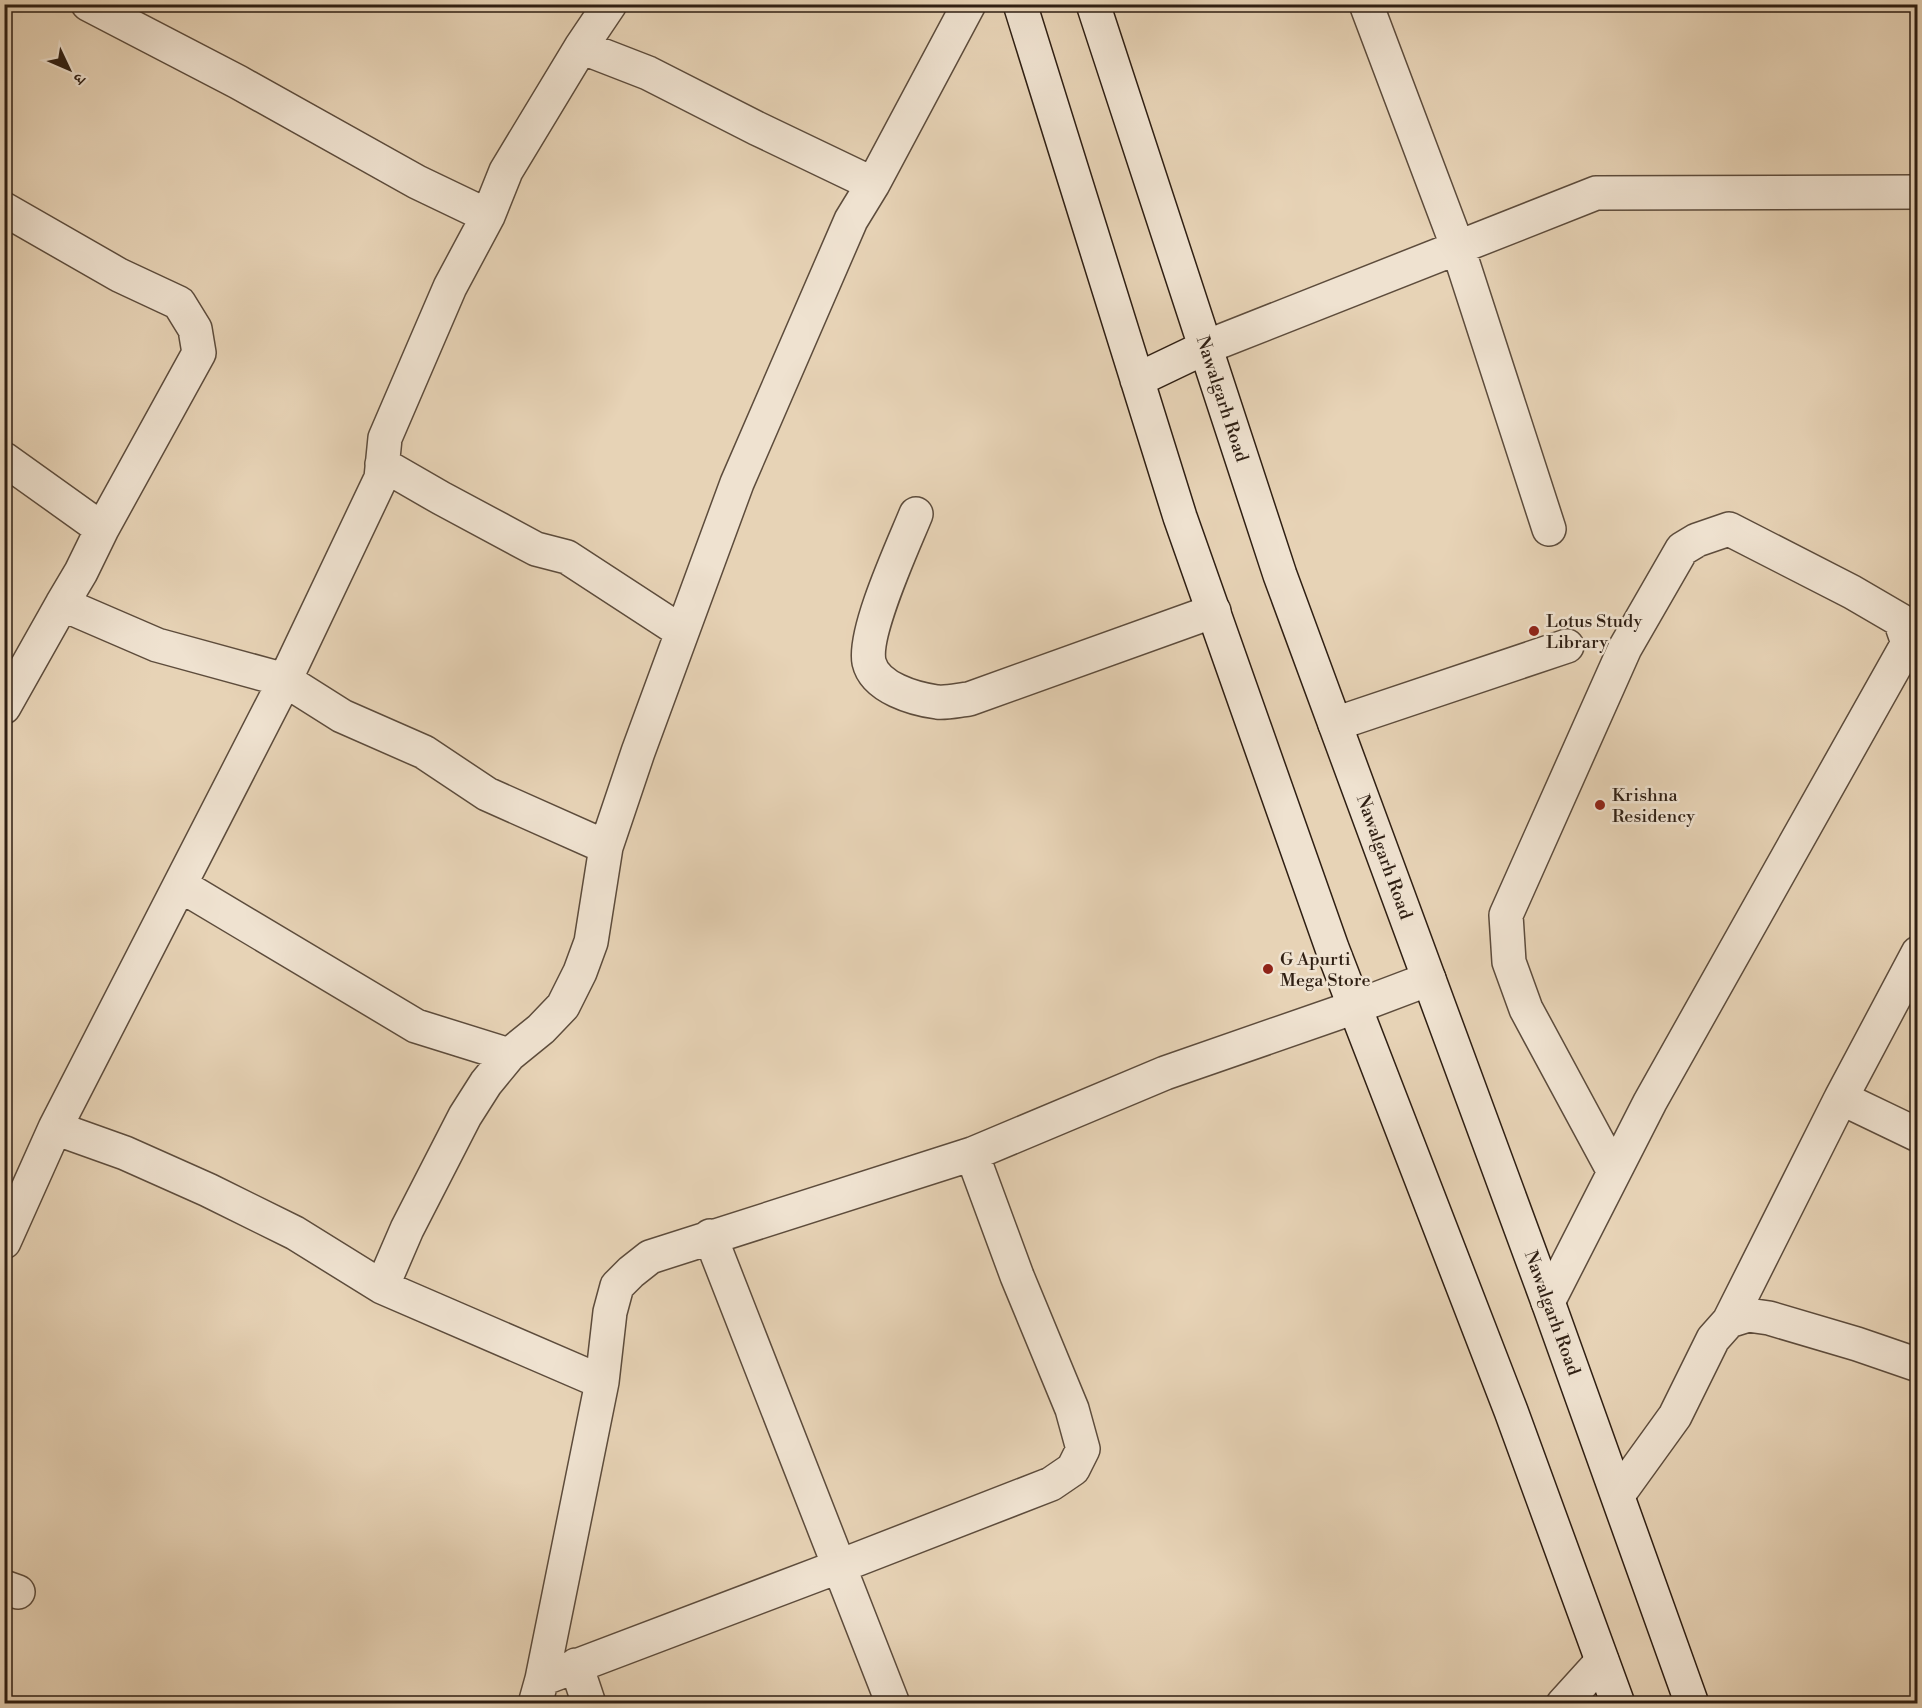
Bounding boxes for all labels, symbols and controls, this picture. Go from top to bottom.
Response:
north arrow [39,39,99,99]
text: उ [68,68,90,90]
street label: Nawalgarh Road [1191,333,1253,466]
place label: Lotus Study Library [1546,610,1643,654]
marker: Lotus Study Library [1527,624,1541,638]
place label: Krishna Residency [1612,784,1695,828]
street label: Nawalgarh Road [1351,791,1418,923]
marker: Krishna Residency [1593,798,1607,812]
place label: G Apurti Mega Store [1280,948,1370,992]
marker: G Apurti Mega Store [1261,962,1275,976]
street label: Nawalgarh Road [1519,1247,1586,1379]

